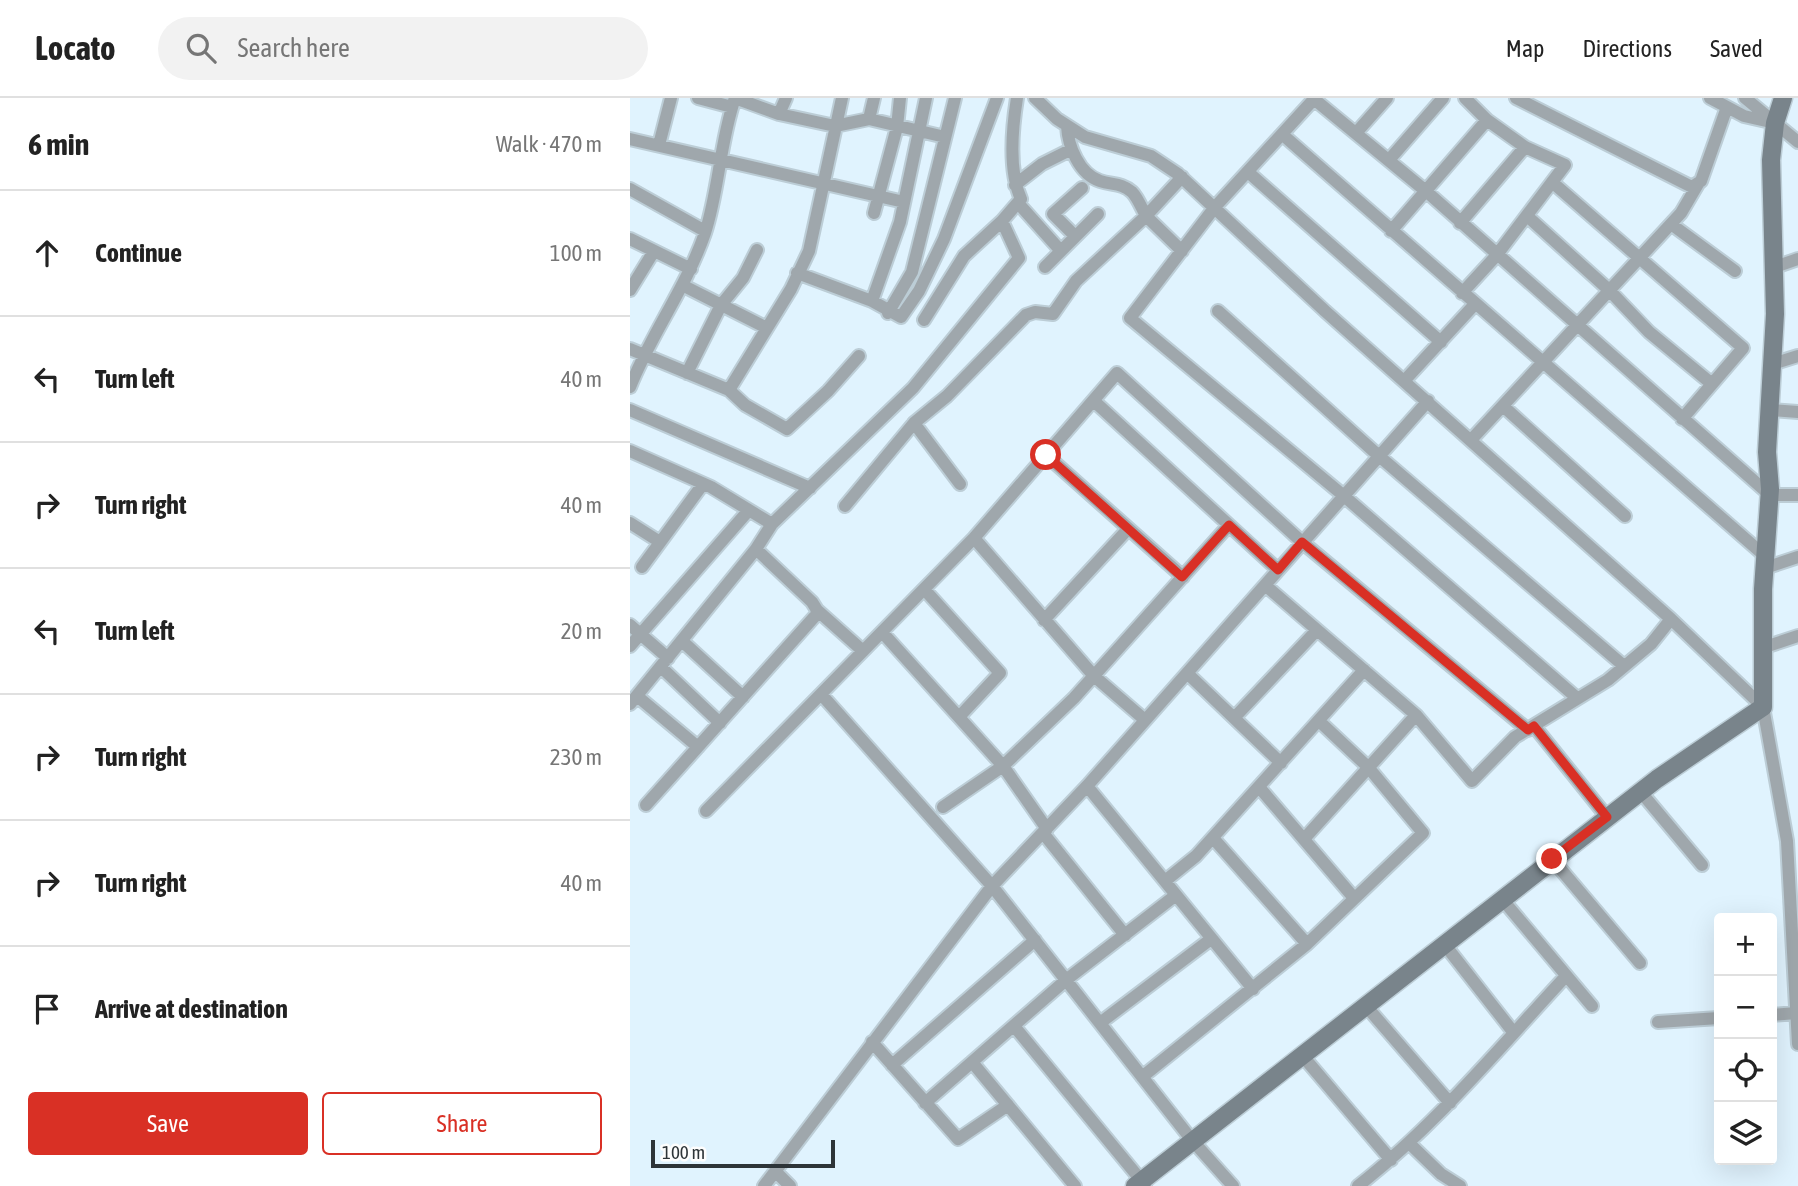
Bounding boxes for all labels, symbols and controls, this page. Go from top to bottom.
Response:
search box [158,17,648,80]
text: Locato [35,29,116,67]
icon: search [182,29,220,67]
text: Search here [238,33,350,63]
text: Map [1506,35,1544,62]
text: Directions [1582,35,1672,62]
text: Saved [1710,35,1763,62]
text: 6 min [28,127,89,161]
text: Walk · 470 m [496,131,602,157]
icon: ahead [28,234,66,272]
text: Continue [95,238,182,268]
text: 100 m [550,240,602,266]
icon: left [28,360,66,398]
text: Turn left [95,364,175,394]
text: 40 m [561,366,602,392]
route start [1030,439,1061,470]
icon: right [28,486,66,524]
text: Turn right [95,490,186,520]
text: 40 m [561,492,602,518]
icon: left [28,612,66,650]
text: Turn left [95,616,175,646]
text: 20 m [561,618,602,644]
icon: right [28,738,66,776]
text: Turn right [95,742,186,772]
text: 230 m [550,744,602,770]
route end [1536,843,1567,874]
icon: right [28,864,66,902]
text: Turn right [95,868,186,898]
text: 40 m [561,870,602,896]
map controls [1714,913,1777,1165]
button: + [1714,913,1777,976]
button: − [1714,976,1777,1039]
icon: arrive [28,990,66,1028]
text: Arrive at destination [95,994,288,1024]
button: locate [1714,1039,1777,1102]
button: Save [28,1092,308,1155]
button: Share [322,1092,602,1155]
button: layers [1714,1102,1777,1165]
scale bar [651,1137,835,1169]
text: 100 m [662,1141,705,1163]

